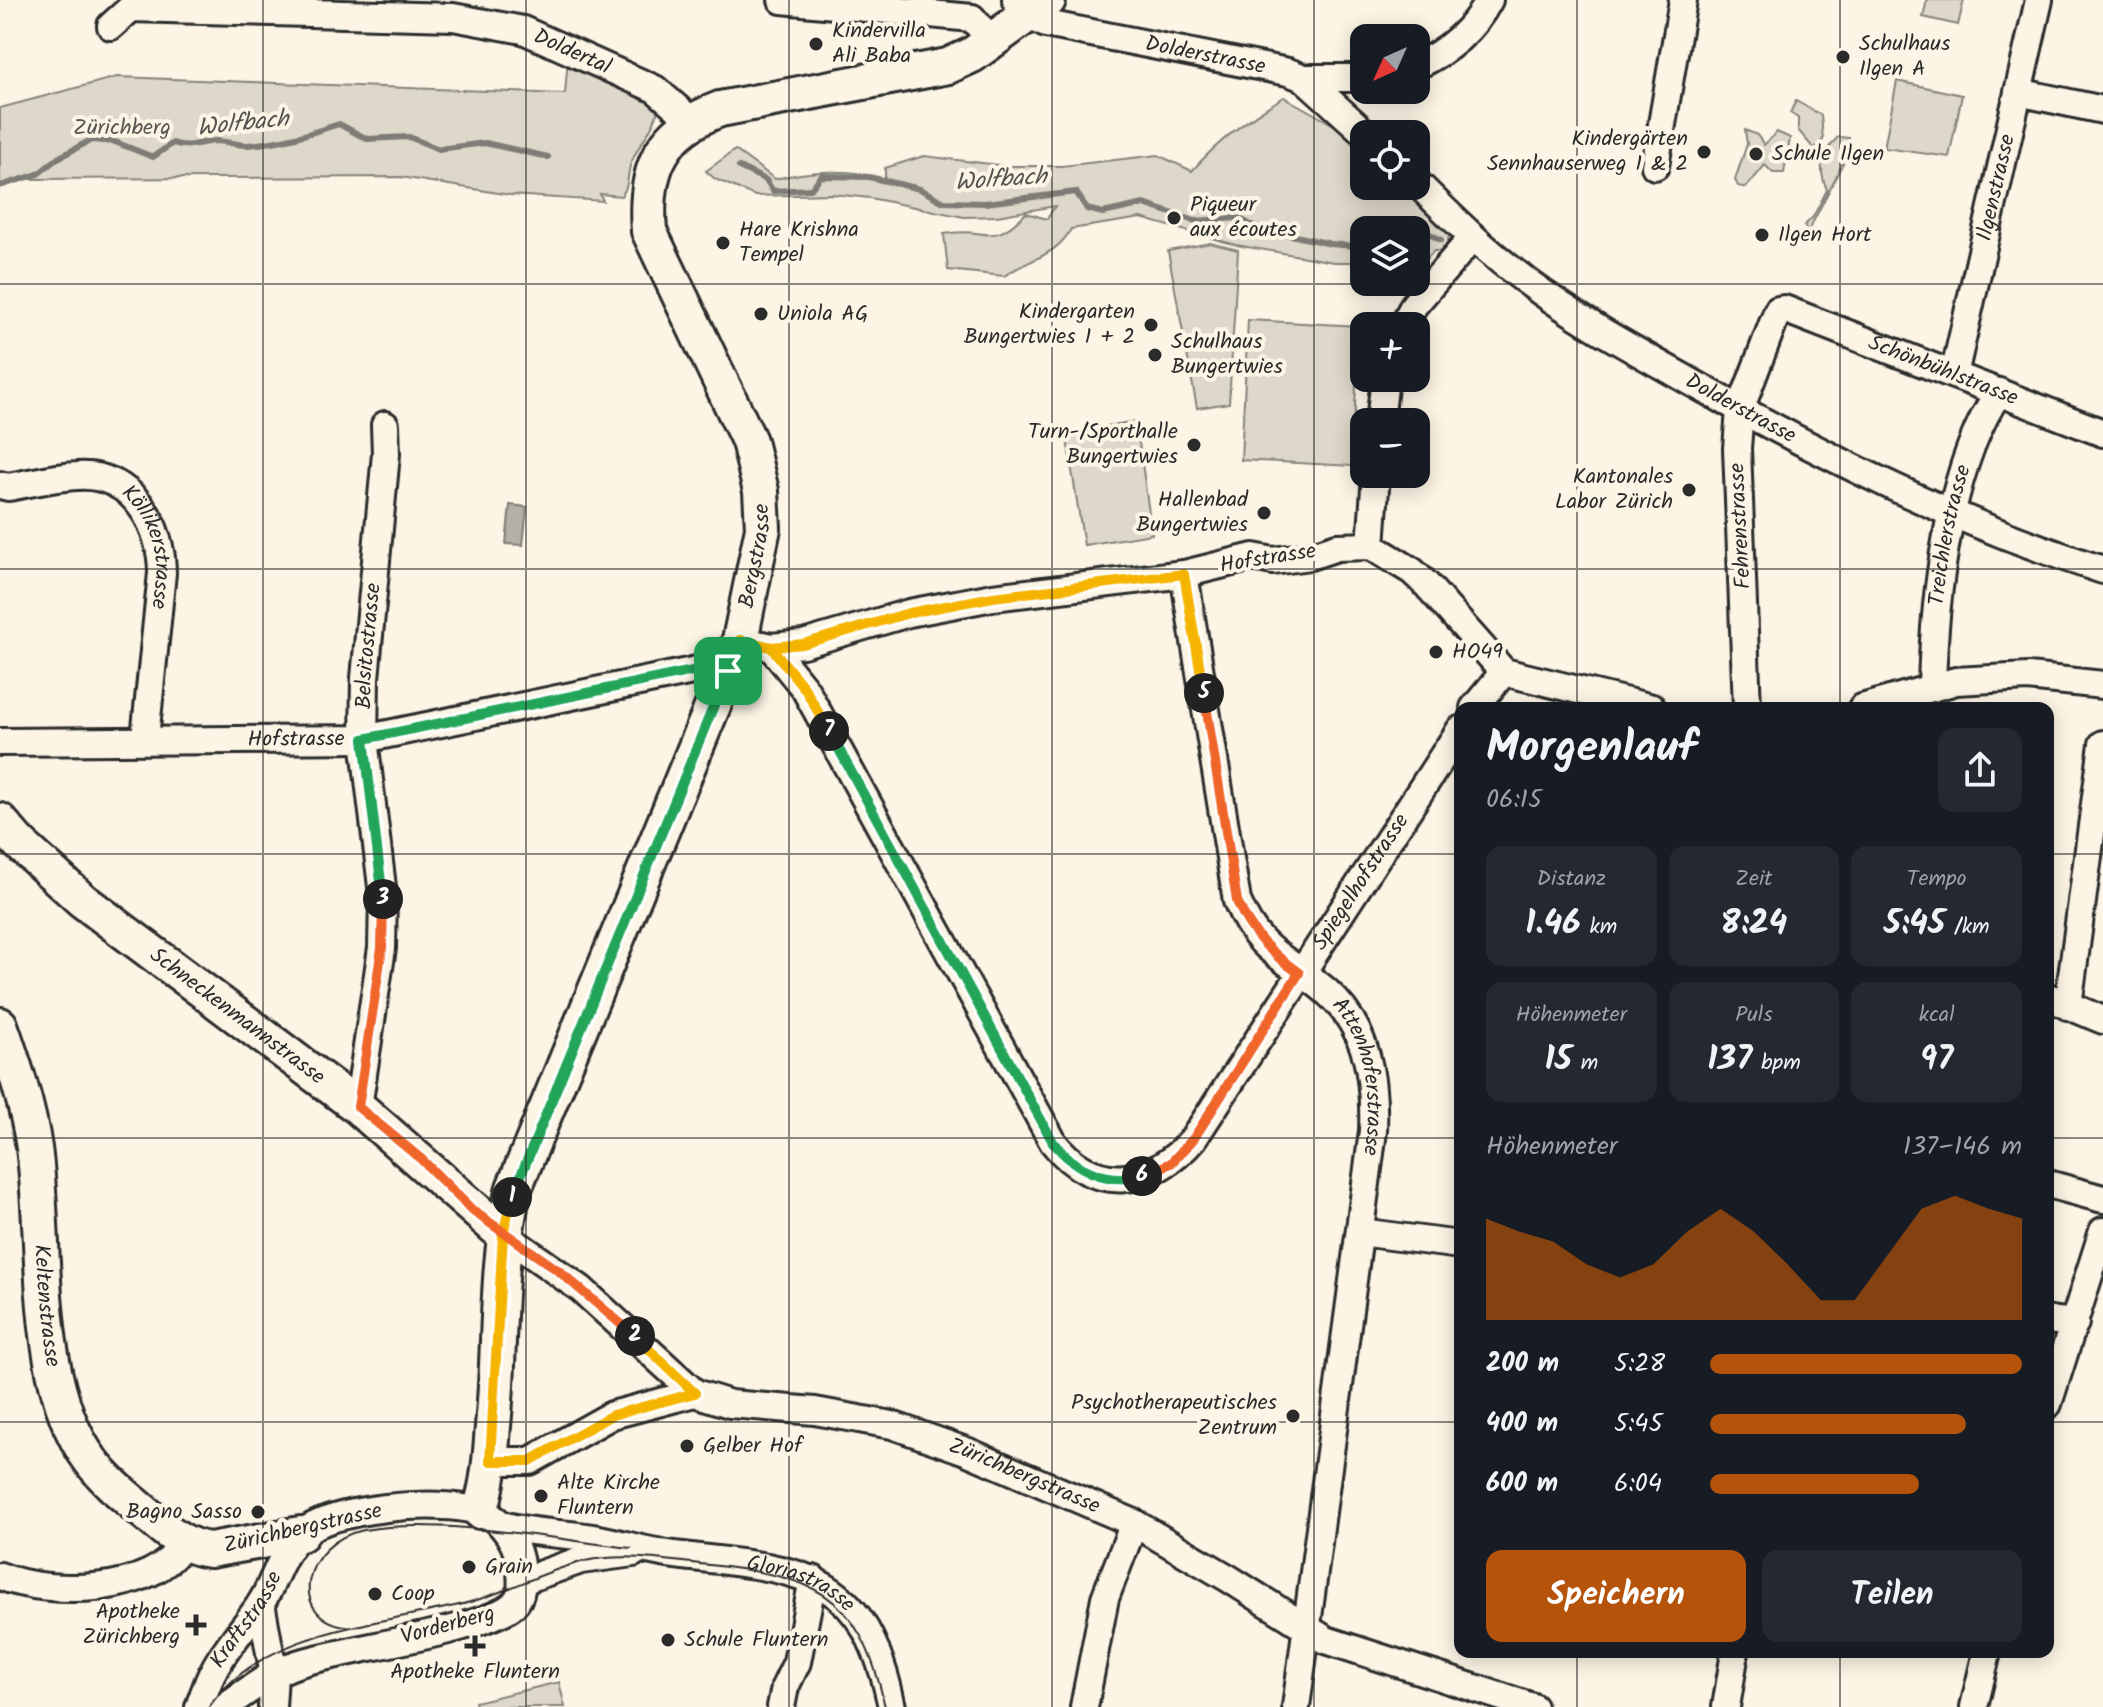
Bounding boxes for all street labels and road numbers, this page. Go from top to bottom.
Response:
street label: Doldertal [528,19,617,85]
street label: Dolderstrasse [1142,27,1269,85]
street label: Ilgenstrasse [1967,131,2026,245]
street label: Schönbühlstrasse [1863,326,2023,416]
street label: Dolderstrasse [1678,364,1802,453]
street label: Treichlerstrasse [1920,460,1981,608]
street label: Fehrenstrasse [1720,462,1762,590]
street label: Köllikerstrasse [113,476,180,611]
street label: Bergstrasse [729,503,781,611]
street label: Hofstrasse [1217,534,1319,584]
street label: Belsitostrasse [347,581,391,710]
street label: Hofstrasse [247,722,345,757]
street label: Spiegelhofstrasse [1303,807,1419,958]
street label: Schneckenmannstrasse [142,939,333,1094]
street label: Attenhoferstrasse [1323,990,1391,1158]
street label: Keltenstrasse [24,1244,70,1370]
street label: Zürichbergstrasse [944,1429,1106,1524]
street label: Zürichbergstrasse [220,1494,386,1564]
street label: Gloriastrasse [744,1546,864,1621]
street label: Kraftstrasse [201,1565,292,1675]
street label: Vorderberg [397,1597,499,1655]

